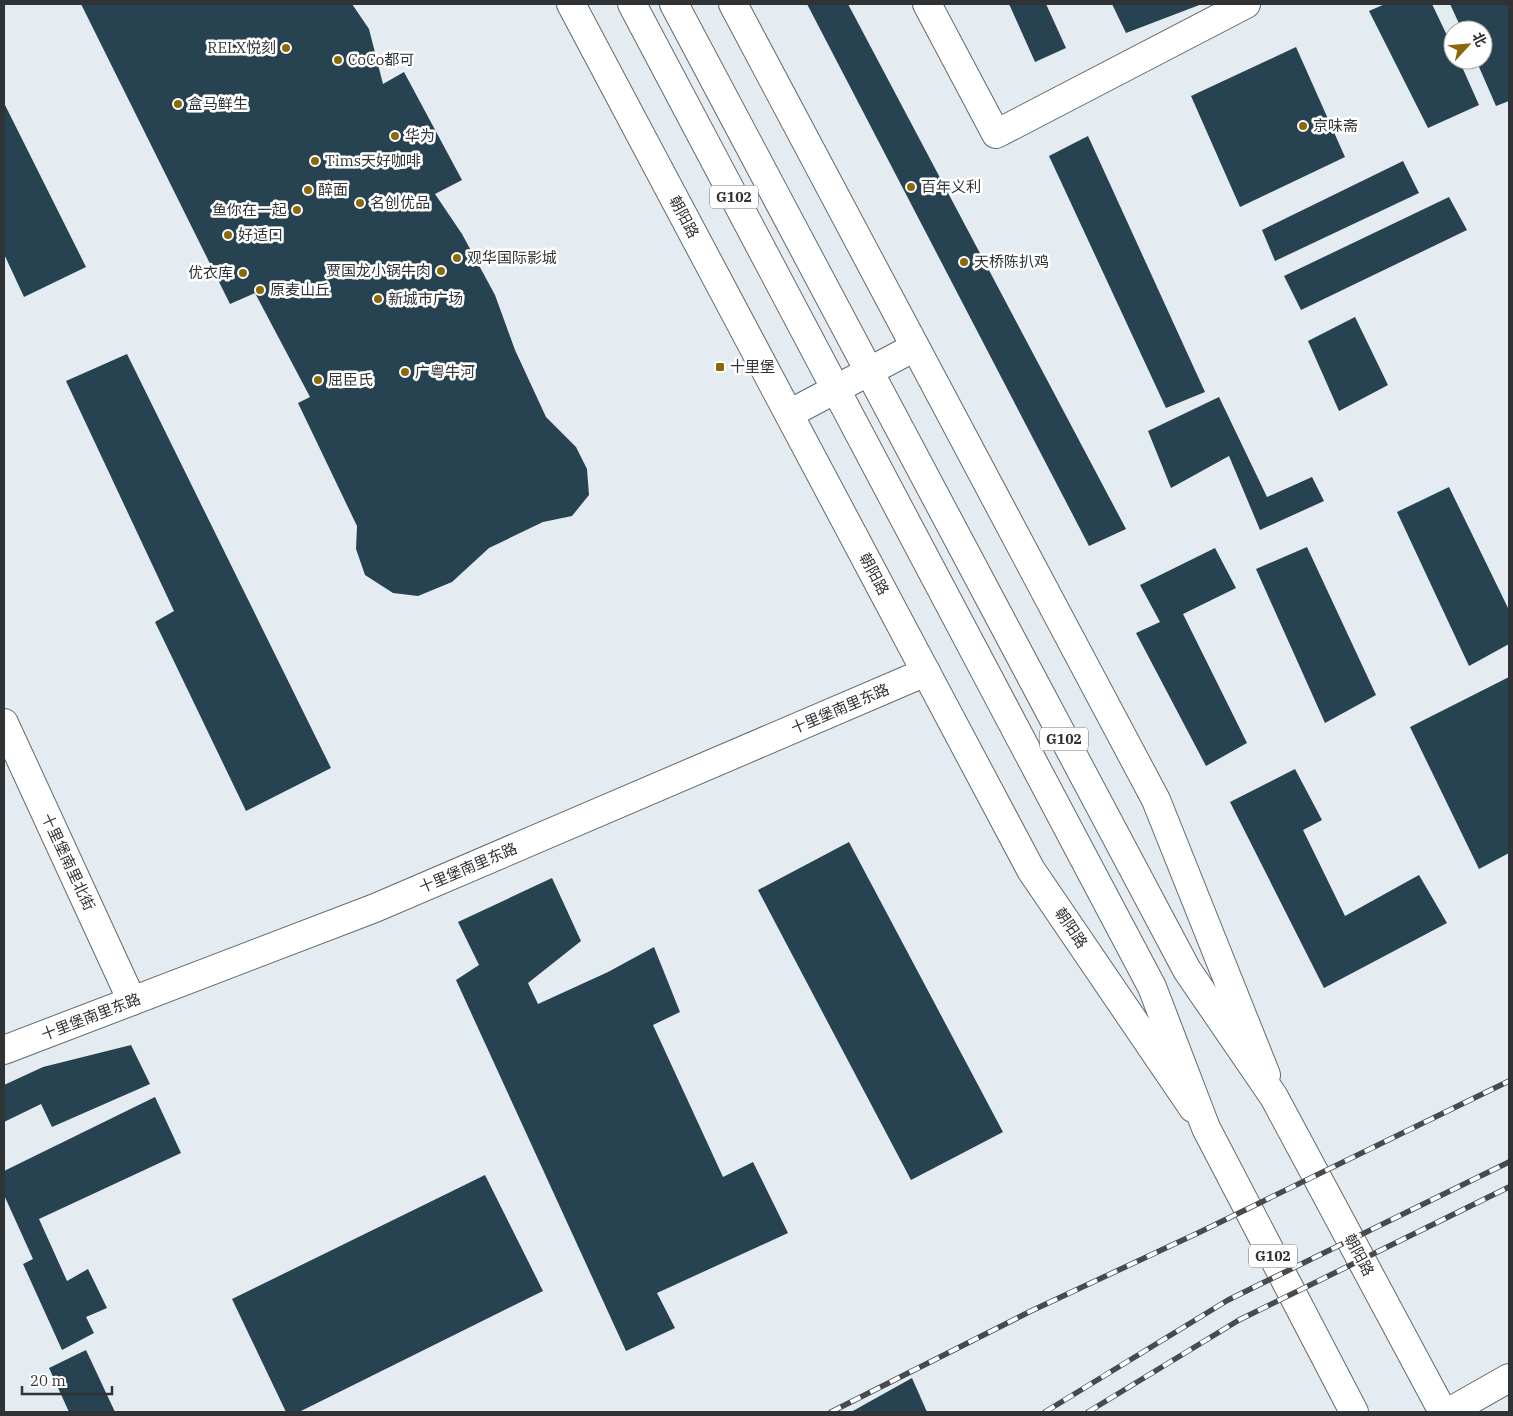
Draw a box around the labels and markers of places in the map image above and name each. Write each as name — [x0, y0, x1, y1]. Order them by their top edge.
place label: RELX悦刻 — [207, 38, 276, 57]
marker: RELX悦刻 — [280, 42, 292, 54]
place label: CoCo都可 — [348, 50, 414, 69]
marker: CoCo都可 — [332, 54, 344, 66]
place label: 盒马鲜生 — [188, 94, 248, 113]
marker: 盒马鲜生 — [172, 98, 184, 110]
place label: 京味斋 — [1313, 116, 1358, 135]
marker: 京味斋 — [1297, 120, 1309, 132]
place label: 华为 — [405, 126, 435, 145]
marker: 华为 — [389, 130, 401, 142]
place label: Tims天好咖啡 — [325, 151, 421, 170]
marker: Tims天好咖啡 — [309, 155, 321, 167]
place label: 百年义利 — [921, 177, 981, 196]
place label: 醉面 — [318, 180, 348, 199]
marker: 百年义利 — [905, 181, 917, 193]
marker: 醉面 — [302, 184, 314, 196]
place label: 名创优品 — [370, 193, 430, 212]
marker: 名创优品 — [354, 197, 366, 209]
place label: 鱼你在一起 — [212, 200, 287, 219]
marker: 鱼你在一起 — [291, 204, 303, 216]
place label: 好适口 — [238, 225, 283, 244]
marker: 好适口 — [222, 229, 234, 241]
place label: 观华国际影城 — [467, 248, 557, 267]
marker: 观华国际影城 — [451, 252, 463, 264]
place label: 天桥陈扒鸡 — [974, 252, 1049, 271]
marker: 天桥陈扒鸡 — [958, 256, 970, 268]
place label: 贾国龙小锅牛肉 — [326, 261, 431, 280]
place label: 优衣库 — [188, 263, 233, 282]
marker: 贾国龙小锅牛肉 — [435, 265, 447, 277]
marker: 优衣库 — [237, 267, 249, 279]
place label: 原麦山丘 — [270, 280, 330, 299]
marker: 原麦山丘 — [254, 284, 266, 296]
place label: 新城市广场 — [388, 289, 463, 308]
marker: 新城市广场 — [372, 293, 384, 305]
place label: 十里堡 — [730, 357, 775, 376]
marker: 十里堡 — [714, 361, 726, 373]
place label: 广粤牛河 — [415, 362, 475, 381]
marker: 广粤牛河 — [399, 366, 411, 378]
place label: 屈臣氏 — [328, 370, 373, 389]
marker: 屈臣氏 — [312, 374, 324, 386]

